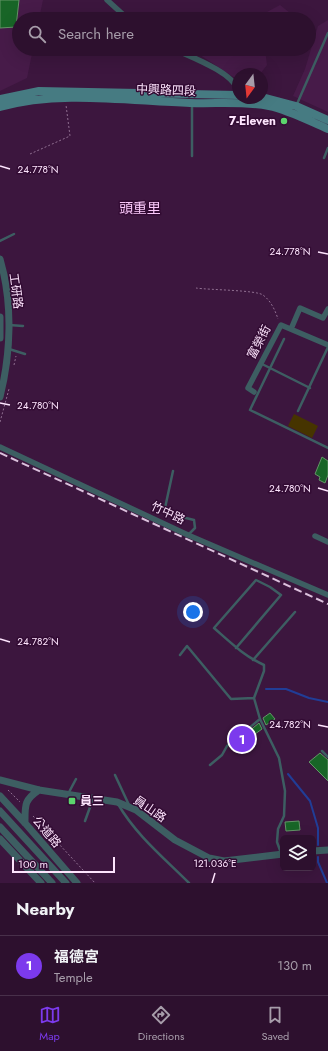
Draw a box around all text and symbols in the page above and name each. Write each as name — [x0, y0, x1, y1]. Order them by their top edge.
search box — [12, 12, 316, 56]
icon: search — [26, 23, 48, 45]
text: Search here — [58, 23, 134, 45]
north arrow — [232, 68, 268, 104]
street label: 中興路四段 — [136, 80, 196, 100]
place label: 7-Eleven — [229, 112, 276, 130]
marker: 7-Eleven — [279, 116, 289, 126]
text: 24.778°N — [17, 162, 59, 177]
district label: 頭重里 — [119, 198, 161, 218]
text: 24.778°N — [269, 244, 311, 259]
street label: 工研路 — [5, 272, 27, 310]
street label: 富榮街 — [243, 322, 275, 362]
text: 24.780°N — [17, 398, 59, 413]
text: 24.780°N — [269, 481, 311, 496]
street label: 竹中路 — [148, 497, 188, 529]
your location — [183, 602, 203, 622]
text: 24.782°N — [17, 634, 59, 649]
text: 24.782°N — [269, 717, 311, 732]
pin: 1 — [229, 724, 255, 754]
street label: 員山路 — [130, 791, 170, 827]
place label: 員三 — [80, 792, 104, 810]
marker: 員三 — [67, 796, 77, 806]
street label: 公道路 — [29, 812, 65, 852]
map controls — [280, 835, 316, 871]
button: layers — [280, 835, 316, 871]
scale bar — [12, 855, 115, 874]
text: 100 m — [18, 856, 48, 872]
text: 121.036°E — [193, 856, 237, 871]
text: Nearby — [16, 897, 74, 921]
text: 福德宮 — [54, 946, 99, 968]
text: 1 — [26, 956, 32, 975]
text: 130 m — [277, 956, 312, 975]
text: Temple — [54, 968, 93, 987]
tab: Map — [39, 1004, 61, 1044]
tab: Directions — [138, 1004, 184, 1044]
tab: Saved — [262, 1004, 289, 1044]

